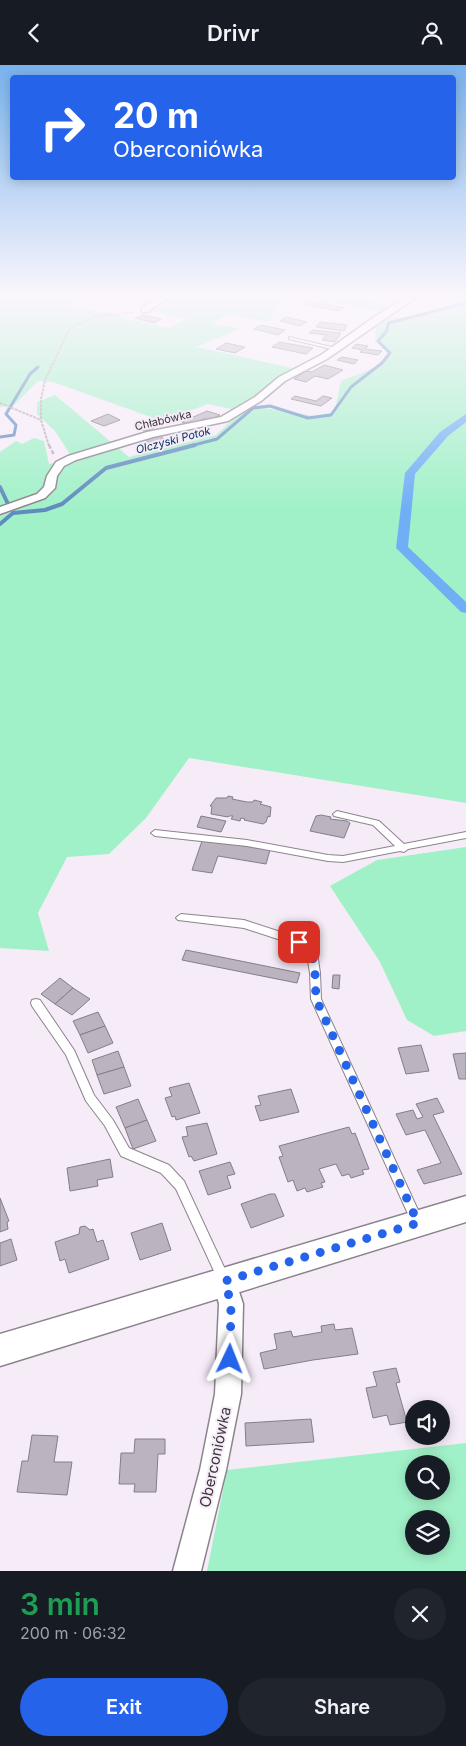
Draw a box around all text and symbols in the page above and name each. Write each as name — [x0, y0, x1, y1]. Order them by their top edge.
icon: back — [20, 19, 48, 47]
icon: person — [418, 19, 446, 47]
text: Drivr — [207, 20, 259, 46]
text: 20 m — [113, 94, 199, 136]
icon: right — [30, 95, 95, 160]
text: Oberconiówka — [113, 136, 263, 162]
street label: Chłabówka — [133, 407, 193, 433]
water label: Olczyski Potok — [134, 423, 213, 457]
pin — [278, 921, 320, 963]
icon: arrive — [285, 928, 313, 956]
position arrow — [203, 1332, 255, 1384]
map controls — [405, 1400, 450, 1555]
button: sound — [405, 1400, 450, 1445]
street label: Oberconiówka — [195, 1405, 235, 1509]
button: search — [405, 1455, 450, 1500]
button: layers — [405, 1510, 450, 1555]
text: 3 min — [20, 1586, 100, 1622]
button: close — [394, 1588, 446, 1640]
text: 200 m · 06:32 — [20, 1623, 126, 1643]
button: Exit — [20, 1678, 228, 1736]
button: Share — [238, 1678, 446, 1736]

